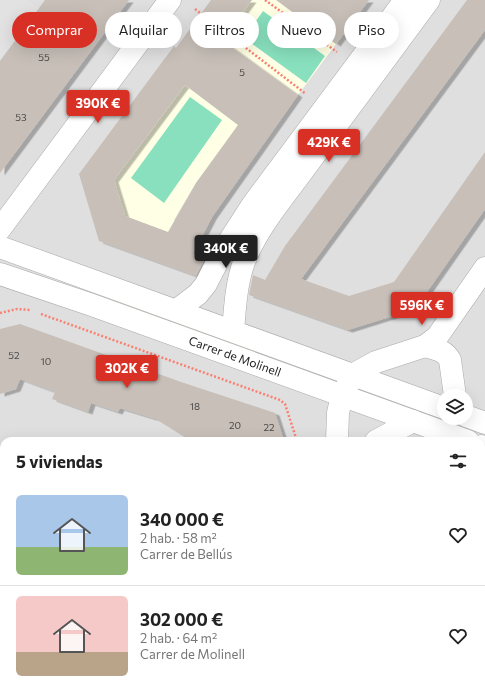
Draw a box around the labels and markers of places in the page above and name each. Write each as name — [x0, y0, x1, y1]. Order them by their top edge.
pin: 390K € — [65, 90, 131, 124]
pin: 429K € — [296, 129, 362, 163]
pin: 340K € — [193, 235, 259, 269]
pin: 596K € — [389, 292, 455, 326]
pin: 302K € — [94, 355, 160, 389]

